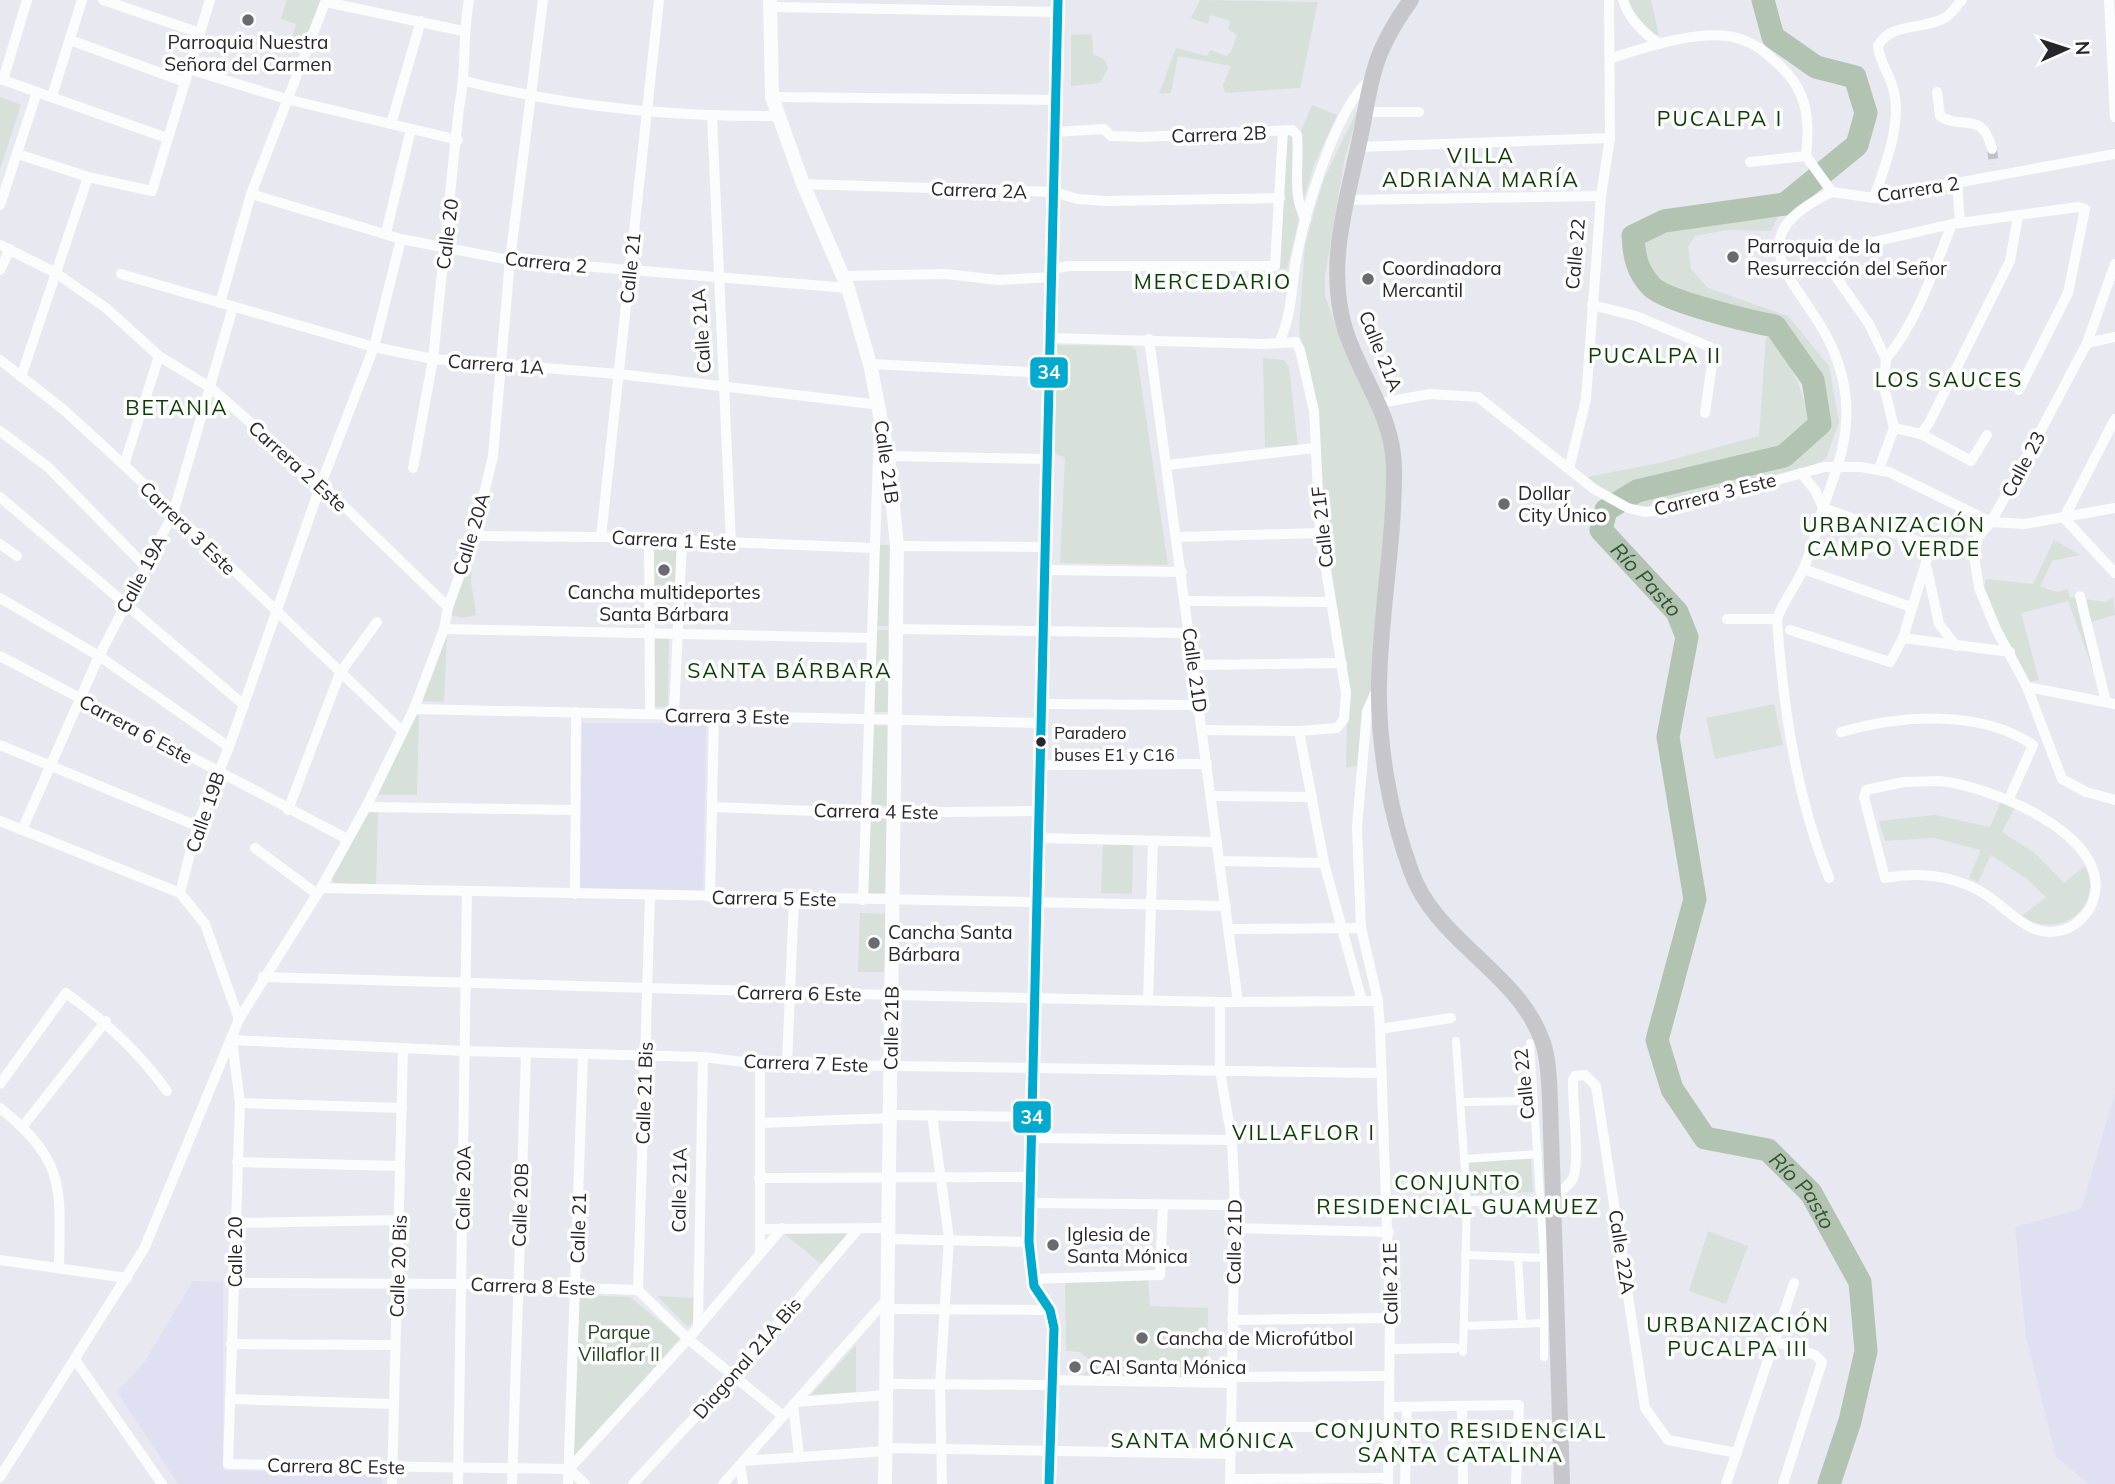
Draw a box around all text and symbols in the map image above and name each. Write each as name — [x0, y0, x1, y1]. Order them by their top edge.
marker: Parroquia Nuestra Señora del Carmen — [240, 12, 256, 28]
north arrow — [2031, 14, 2101, 84]
place label: Parroquia Nuestra Señora del Carmen — [164, 30, 332, 76]
text: N — [2071, 40, 2095, 56]
district label: PUCALPA I — [1657, 105, 1783, 131]
street label: Carrera 2B — [1171, 120, 1267, 148]
district label: VILLA ADRIANA MARÍA — [1382, 142, 1580, 192]
street label: Carrera 2 — [1875, 171, 1961, 207]
street label: Carrera 2A — [930, 176, 1028, 204]
street label: Calle 20 — [431, 197, 463, 271]
street label: Calle 22 — [1560, 217, 1590, 291]
street label: Calle 21 — [614, 231, 646, 305]
place label: Parroquia de la Resurrección del Señor — [1747, 234, 1947, 280]
street label: Carrera 2 — [504, 246, 588, 278]
marker: Parroquia de la Resurrección del Señor — [1725, 249, 1741, 265]
place label: Coordinadora Mercantil — [1382, 256, 1502, 302]
district label: MERCEDARIO — [1134, 268, 1292, 294]
marker: Coordinadora Mercantil — [1360, 271, 1376, 287]
street label: Calle 21A — [686, 288, 716, 374]
street label: Calle 21A — [1354, 307, 1408, 395]
district label: PUCALPA II — [1588, 342, 1722, 368]
street label: Carrera 1A — [447, 349, 545, 379]
line badge: 34 — [1029, 356, 1069, 389]
text: 34 — [1038, 360, 1061, 384]
district label: LOS SAUCES — [1875, 366, 2023, 392]
district label: BETANIA — [125, 394, 229, 420]
street label: Carrera 2 Este — [244, 415, 352, 517]
street label: Calle 21B — [869, 419, 905, 505]
street label: Calle 23 — [1996, 427, 2050, 501]
street label: Carrera 3 Este — [1652, 467, 1778, 521]
street label: Carrera 3 Este — [135, 476, 241, 580]
place label: Dollar City Único — [1518, 481, 1607, 527]
street label: Calle 21F — [1306, 485, 1338, 569]
street label: Calle 20A — [447, 490, 495, 578]
marker: Dollar City Único — [1496, 496, 1512, 512]
district label: URBANIZACIÓN CAMPO VERDE — [1802, 511, 1986, 561]
street label: Carrera 1 Este — [611, 525, 737, 555]
street label: Calle 19A — [110, 531, 172, 617]
water label: Río Pasto — [1606, 536, 1687, 622]
marker: Cancha multideportes Santa Bárbara — [656, 562, 672, 578]
place label: Cancha multideportes Santa Bárbara — [567, 580, 761, 626]
street label: Calle 21D — [1177, 626, 1213, 714]
district label: SANTA BÁRBARA — [687, 657, 893, 683]
street label: Carrera 6 Este — [75, 689, 197, 769]
street label: Carrera 3 Este — [664, 703, 790, 729]
place label: Paradero buses E1 y C16 — [1054, 722, 1175, 766]
marker: Paradero buses E1 y C16 — [1034, 735, 1048, 749]
street label: Calle 19B — [180, 768, 230, 856]
street label: Carrera 4 Este — [813, 798, 939, 824]
street label: Carrera 5 Este — [711, 885, 837, 911]
place label: Cancha Santa Bárbara — [888, 920, 1013, 966]
marker: Cancha Santa Bárbara — [866, 935, 882, 951]
street label: Carrera 6 Este — [736, 980, 862, 1006]
street label: Calle 21B — [878, 986, 904, 1070]
street label: Calle 21 Bis — [630, 1041, 658, 1145]
street label: Calle 22 — [1508, 1047, 1540, 1121]
street label: Carrera 7 Este — [743, 1049, 869, 1077]
line badge: 34 — [1012, 1100, 1052, 1134]
text: 34 — [1021, 1105, 1044, 1129]
district label: VILLAFLOR I — [1232, 1119, 1376, 1145]
street label: Calle 20A — [450, 1145, 476, 1231]
water label: Río Pasto — [1764, 1146, 1841, 1234]
street label: Calle 21A — [666, 1147, 692, 1233]
street label: Calle 20B — [507, 1163, 533, 1247]
district label: CONJUNTO RESIDENCIAL GUAMUEZ — [1316, 1169, 1600, 1219]
street label: Calle 21 — [565, 1192, 591, 1264]
street label: Calle 21D — [1221, 1199, 1247, 1285]
street label: Calle 22A — [1603, 1208, 1641, 1296]
street label: Calle 20 Bis — [384, 1214, 412, 1318]
street label: Calle 20 — [223, 1216, 247, 1288]
place label: Iglesia de Santa Mónica — [1067, 1222, 1188, 1268]
marker: Iglesia de Santa Mónica — [1045, 1237, 1061, 1253]
street label: Calle 21E — [1377, 1243, 1403, 1325]
street label: Carrera 8 Este — [470, 1272, 596, 1300]
street label: Diagonal 21A Bis — [688, 1292, 806, 1424]
district label: URBANIZACIÓN PUCALPA III — [1646, 1311, 1830, 1361]
park label: Parque Villaflor II — [578, 1320, 660, 1366]
place label: Cancha de Microfútbol — [1156, 1326, 1353, 1350]
marker: Cancha de Microfútbol — [1134, 1330, 1150, 1346]
place label: CAI Santa Mónica — [1089, 1355, 1246, 1379]
marker: CAI Santa Mónica — [1067, 1359, 1083, 1375]
district label: CONJUNTO RESIDENCIAL SANTA CATALINA — [1315, 1417, 1607, 1467]
district label: SANTA MÓNICA — [1111, 1427, 1295, 1453]
street label: Carrera 8C Este — [267, 1453, 405, 1479]

